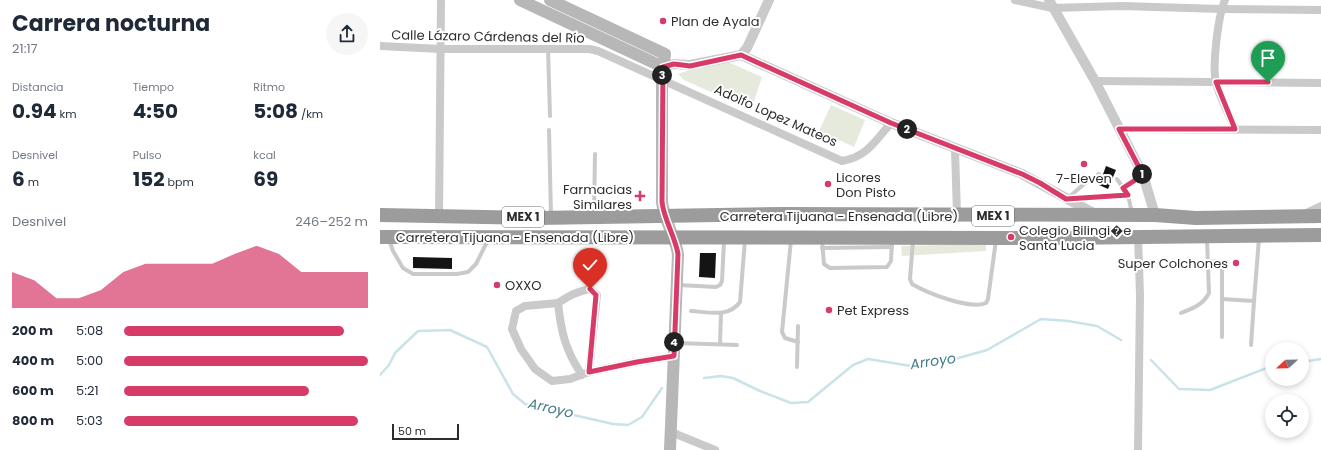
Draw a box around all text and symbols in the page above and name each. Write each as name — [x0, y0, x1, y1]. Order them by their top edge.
text: Carrera nocturna — [12, 8, 210, 39]
place label: Plan de Ayala — [671, 12, 759, 31]
button: share — [326, 13, 368, 55]
marker: Plan de Ayala — [658, 16, 668, 26]
street label: Calle Lázaro Cárdenas del Río — [391, 25, 585, 48]
text: 21:17 — [12, 39, 38, 58]
pin — [1251, 41, 1285, 82]
icon: arrive — [1257, 47, 1279, 69]
pin: 3 — [652, 65, 672, 85]
text: 3 — [659, 67, 665, 83]
text: Distancia — [12, 79, 64, 95]
text: Tiempo — [133, 79, 174, 95]
text: Ritmo — [253, 79, 285, 95]
street label: Adolfo Lopez Mateos — [711, 80, 841, 151]
text: 0.94 — [12, 97, 57, 125]
text: 4:50 — [133, 97, 178, 125]
text: 5:08 — [253, 97, 298, 125]
text: km — [57, 106, 76, 122]
text: /km — [298, 106, 323, 122]
pin: 2 — [897, 119, 917, 139]
text: 2 — [904, 121, 910, 137]
text: Desnivel — [12, 147, 58, 163]
text: Pulso — [133, 147, 162, 163]
text: kcal — [253, 147, 276, 163]
marker: 7-Eleven — [1079, 159, 1089, 169]
pin: 1 — [1132, 164, 1152, 184]
text: 6 — [12, 165, 25, 193]
text: 152 — [133, 165, 165, 193]
text: 69 — [253, 165, 278, 193]
text: 1 — [1140, 166, 1144, 182]
place label: Licores Don Pisto — [836, 168, 896, 202]
place label: 7-Eleven — [1056, 169, 1112, 188]
text: m — [25, 174, 39, 190]
text: bpm — [165, 174, 194, 190]
marker: Licores Don Pisto — [823, 179, 833, 189]
place label: Farmacias Similares — [563, 180, 632, 214]
marker: Farmacias Similares — [635, 191, 645, 201]
road number: MEX 1 — [972, 206, 1014, 226]
road number: MEX 1 — [502, 207, 544, 227]
street label: Carretera Tijuana - Ensenada (Libre) — [720, 207, 958, 226]
text: Desnivel — [12, 212, 66, 231]
text: 246–252 m — [295, 212, 368, 231]
place label: Colegio Bilingi�e Santa Lucia — [1019, 221, 1131, 255]
street label: Carretera Tijuana - Ensenada (Libre) — [396, 228, 634, 247]
marker: Colegio Bilingi�e Santa Lucia — [1006, 232, 1016, 242]
pin — [573, 248, 607, 289]
icon: check — [579, 254, 601, 276]
place label: Super Colchones — [1118, 254, 1228, 273]
marker: Super Colchones — [1231, 258, 1241, 268]
place label: OXXO — [505, 276, 542, 295]
marker: OXXO — [492, 280, 502, 290]
place label: Pet Express — [837, 301, 909, 320]
marker: Pet Express — [824, 305, 834, 315]
text: 200 m — [12, 321, 53, 340]
text: 5:08 — [76, 321, 103, 340]
pin: 4 — [664, 332, 684, 352]
text: 4 — [670, 334, 678, 350]
north arrow — [1265, 342, 1309, 386]
map controls — [1265, 342, 1309, 438]
water label: Arroyo — [908, 348, 957, 374]
text: 400 m — [12, 351, 54, 370]
text: 5:00 — [76, 351, 103, 370]
text: 600 m — [12, 381, 54, 400]
text: 5:21 — [76, 381, 99, 400]
water label: Arroyo — [526, 393, 576, 423]
button: locate — [1265, 394, 1309, 438]
text: 800 m — [12, 411, 54, 430]
text: 5:03 — [76, 411, 103, 430]
scale bar — [392, 422, 459, 441]
text: 50 m — [398, 423, 426, 439]

